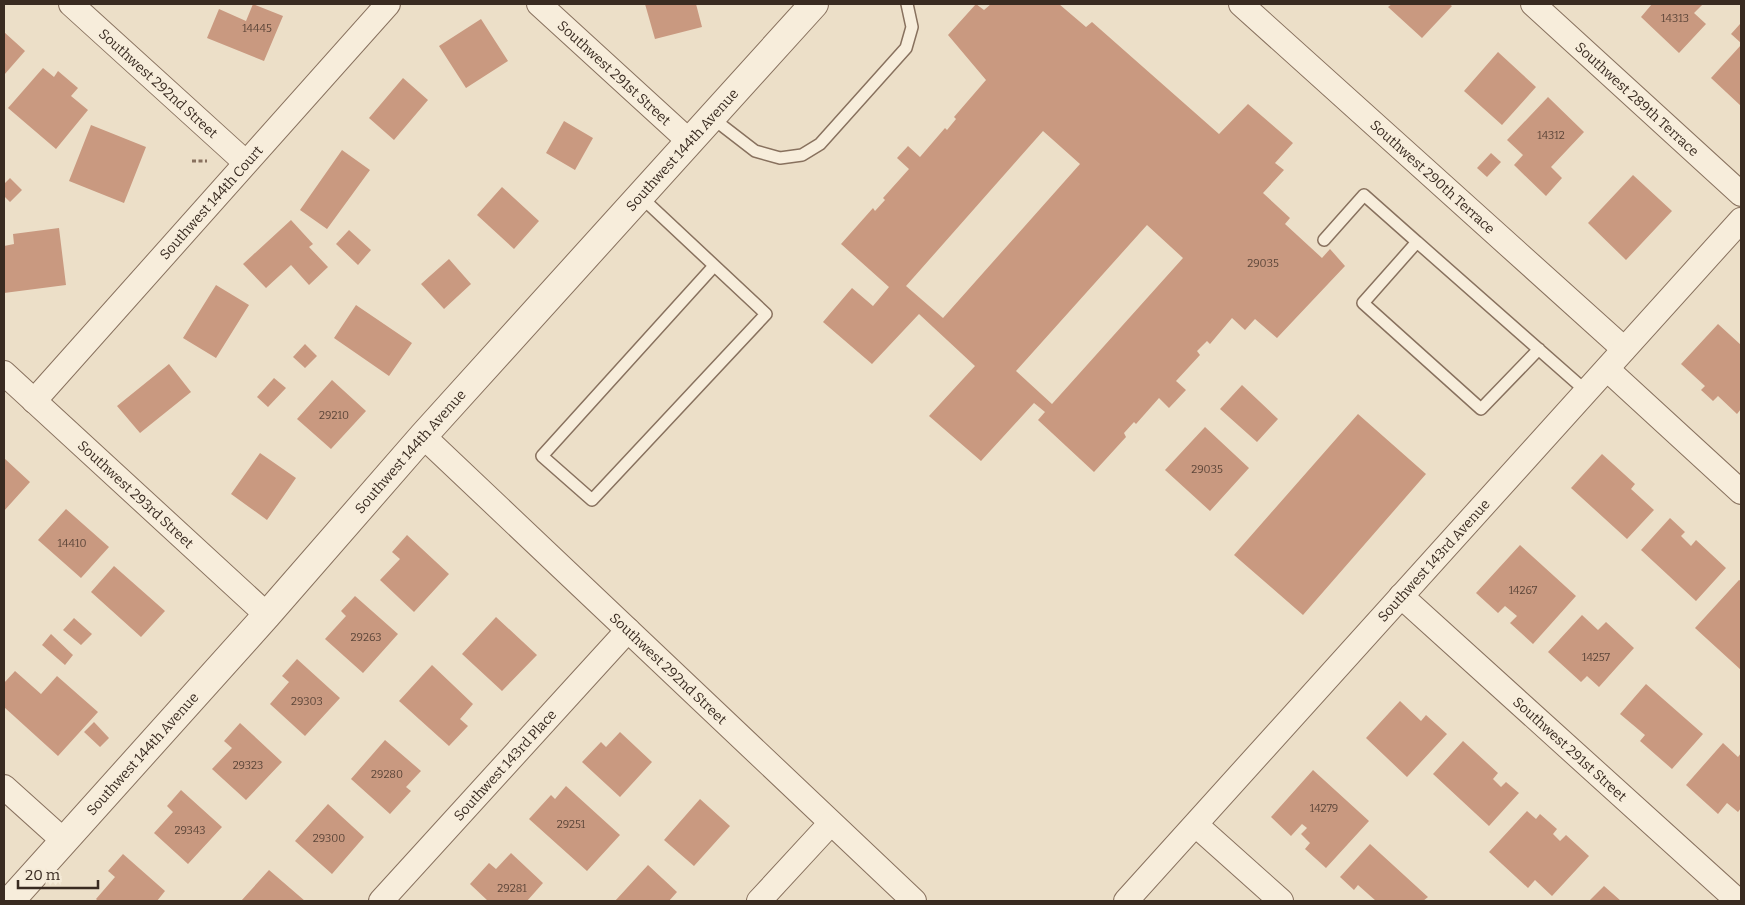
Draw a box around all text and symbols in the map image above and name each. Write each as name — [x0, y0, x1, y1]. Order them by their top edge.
house number: 14313 — [1661, 12, 1689, 25]
street label: Southwest 291st Street — [554, 17, 674, 129]
house number: 14445 — [242, 22, 272, 35]
street label: Southwest 292nd Street — [95, 25, 221, 142]
street label: Southwest 289th Terrace — [1571, 39, 1702, 160]
street label: Southwest 144th Avenue — [623, 85, 742, 215]
street label: Southwest 290th Terrace — [1366, 117, 1498, 238]
house number: 14312 — [1537, 129, 1565, 142]
street label: Southwest 144th Court — [156, 142, 267, 263]
house number: 29035 — [1247, 257, 1279, 270]
street label: Southwest 144th Avenue — [352, 386, 470, 517]
house number: 29210 — [319, 409, 349, 422]
street label: Southwest 293rd Street — [74, 437, 197, 552]
house number: 29035 — [1191, 463, 1223, 476]
street label: Southwest 143rd Avenue — [1374, 496, 1494, 626]
house number: 14410 — [58, 537, 86, 550]
house number: 14267 — [1509, 584, 1538, 597]
street label: Southwest 292nd Street — [606, 609, 730, 728]
house number: 29263 — [351, 631, 382, 644]
house number: 14257 — [1582, 651, 1610, 664]
street label: Southwest 144th Avenue — [83, 689, 202, 819]
street label: Southwest 291st Street — [1509, 694, 1630, 805]
house number: 29303 — [291, 695, 323, 708]
street label: Southwest 143rd Place — [450, 706, 560, 824]
house number: 29323 — [233, 759, 263, 772]
house number: 29280 — [371, 768, 403, 781]
house number: 14279 — [1310, 802, 1338, 815]
house number: 29251 — [557, 818, 586, 831]
house number: 29343 — [174, 824, 206, 837]
house number: 29300 — [313, 832, 345, 845]
scale bar — [18, 858, 98, 890]
text: 20 m — [25, 866, 61, 884]
house number: 29281 — [497, 882, 527, 895]

